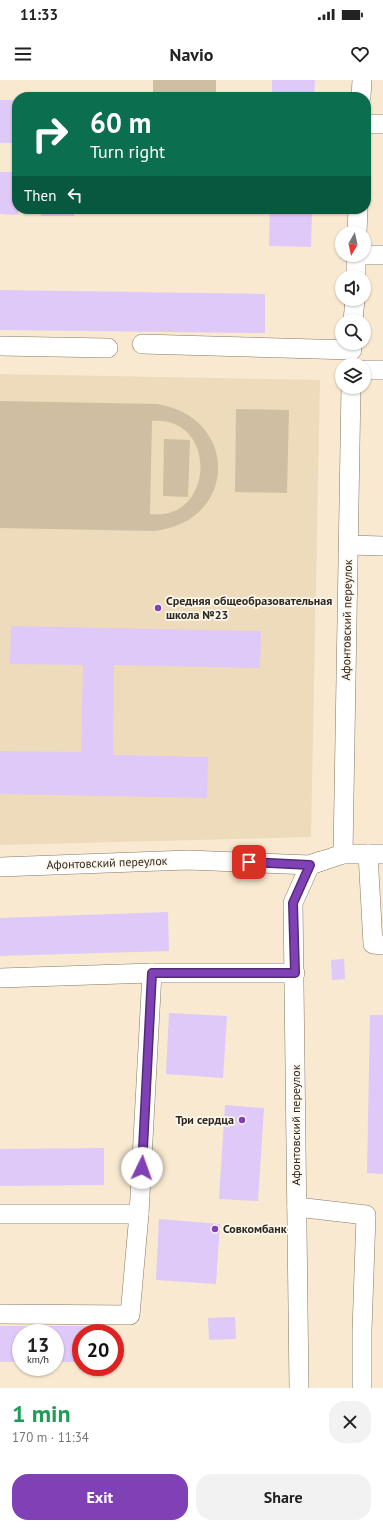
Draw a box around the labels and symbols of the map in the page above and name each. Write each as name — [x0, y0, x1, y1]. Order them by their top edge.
north arrow — [335, 226, 371, 262]
street label: Афонтовский переулок — [338, 559, 355, 681]
place label: Средняя общеобразовательная школа №23 — [166, 593, 332, 622]
marker: Средняя общеобразовательная школа №23 — [153, 603, 163, 613]
pin — [232, 845, 266, 879]
street label: Афонтовский переулок — [46, 853, 168, 872]
street label: Афонтовский переулок — [288, 1064, 303, 1185]
place label: Три сердца — [176, 1112, 234, 1127]
marker: Три сердца — [237, 1115, 247, 1125]
position arrow — [121, 1147, 163, 1189]
place label: Совкомбанк — [223, 1221, 287, 1236]
marker: Совкомбанк — [210, 1224, 220, 1234]
speed limit sign: 20 — [72, 1324, 124, 1376]

